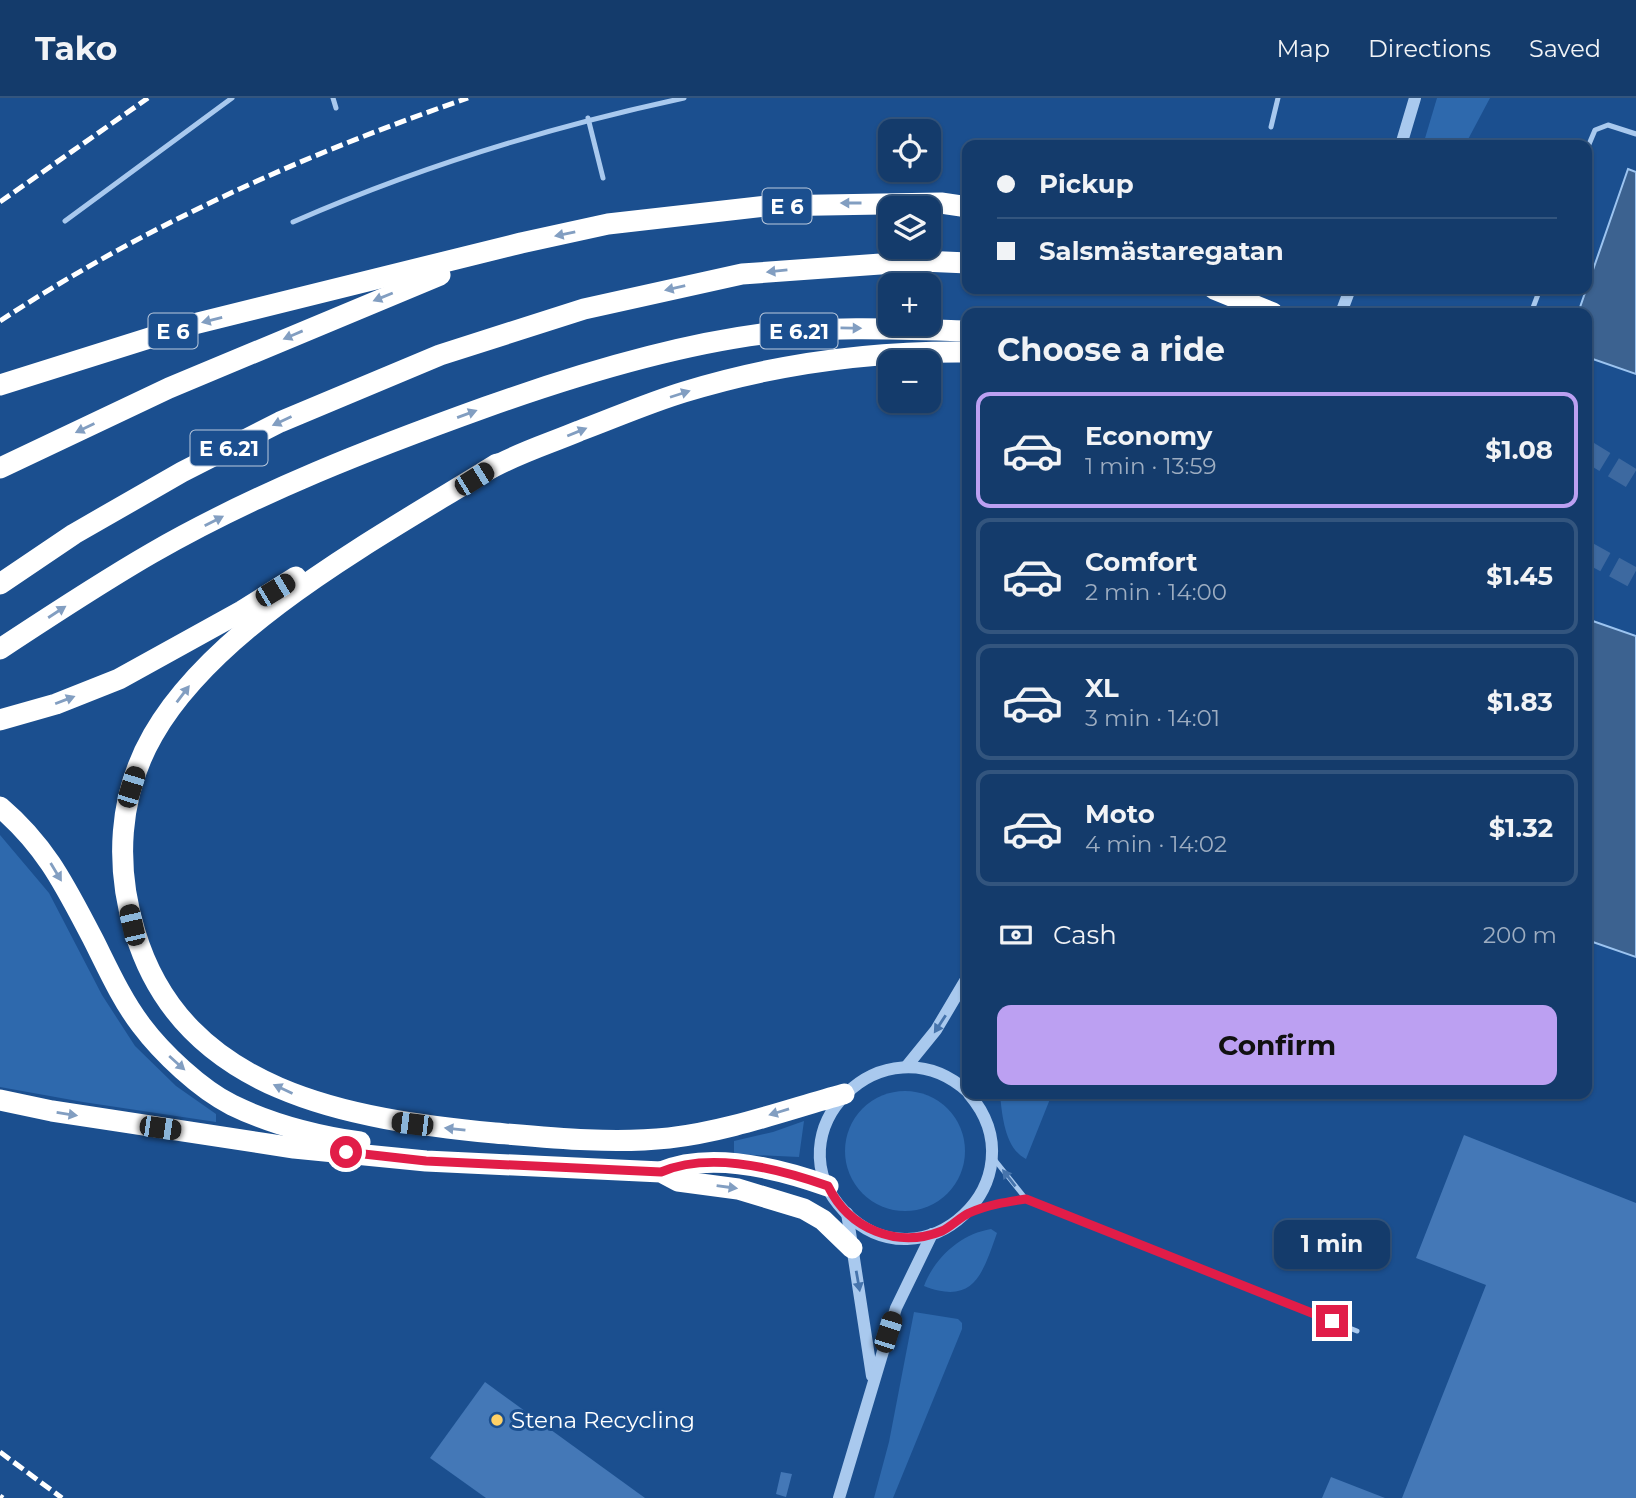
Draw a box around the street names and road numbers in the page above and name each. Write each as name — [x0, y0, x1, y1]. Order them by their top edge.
road number: E 6 — [762, 188, 812, 224]
road number: E 6 — [148, 314, 198, 348]
road number: E 6.21 — [760, 314, 838, 348]
road number: E 6.21 — [190, 430, 268, 466]

